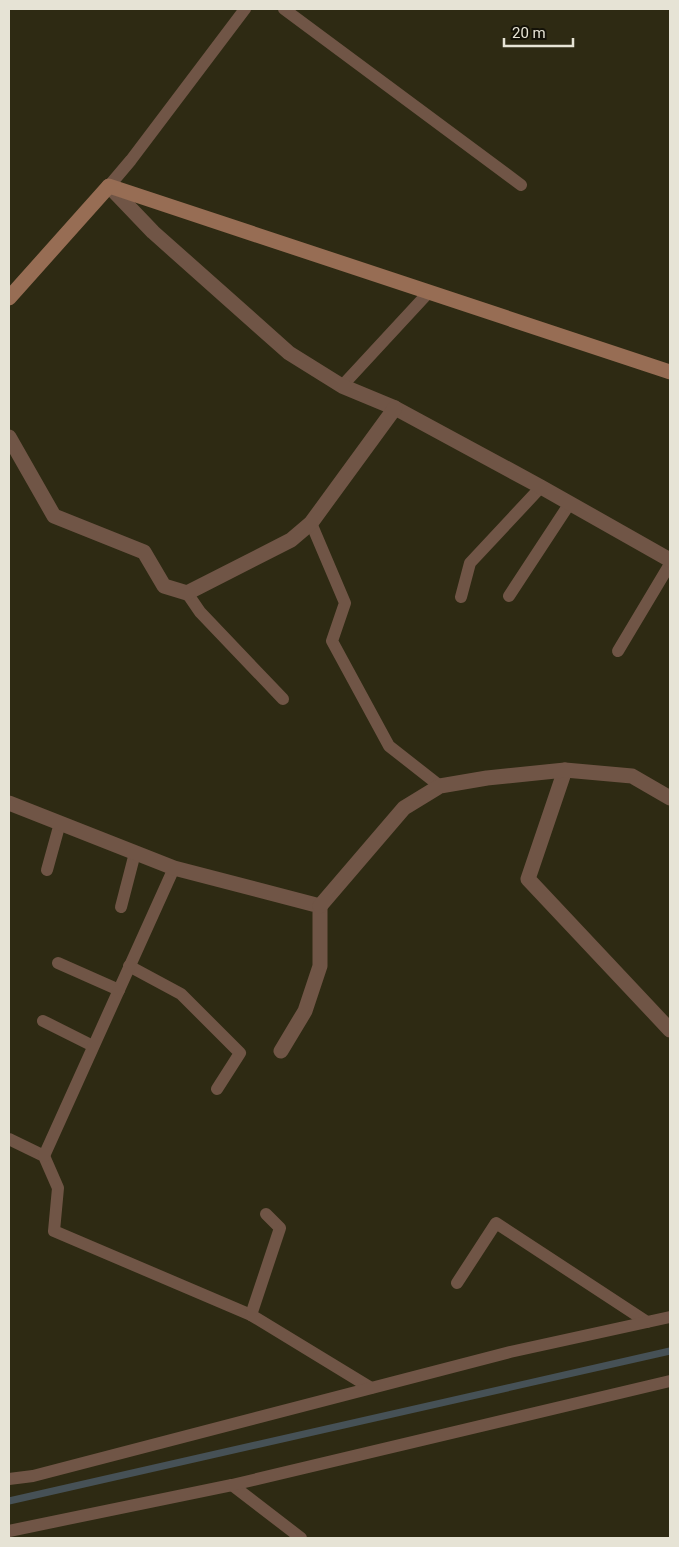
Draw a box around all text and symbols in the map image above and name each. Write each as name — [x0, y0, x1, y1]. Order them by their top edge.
scale bar — [504, 15, 573, 47]
text: 20 m — [512, 24, 546, 42]

